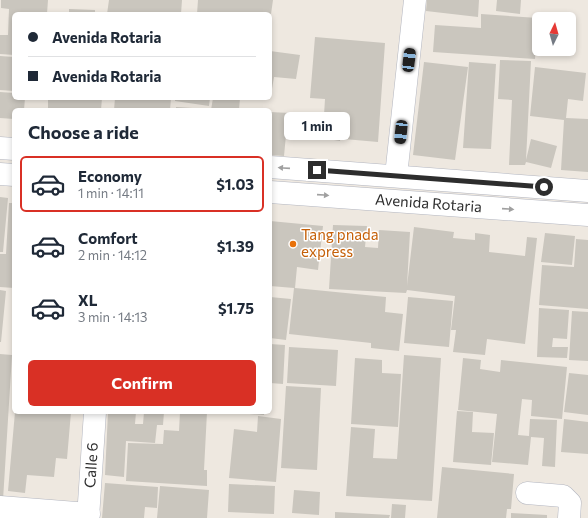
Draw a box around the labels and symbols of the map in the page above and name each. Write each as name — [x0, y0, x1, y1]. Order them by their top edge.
north arrow — [532, 12, 576, 56]
car — [402, 47, 416, 73]
callout: 1 min — [284, 112, 350, 140]
car — [394, 119, 408, 145]
route end — [308, 161, 326, 179]
one-way arrow — [278, 164, 290, 171]
route start — [535, 178, 553, 196]
street label: Avenida Rotaria — [375, 190, 483, 215]
one-way arrow — [317, 192, 330, 198]
one-way arrow — [502, 205, 514, 212]
place label: Tang pnada express — [301, 225, 379, 260]
marker: Tang pnada express — [288, 239, 298, 249]
street label: Calle 6 — [80, 442, 101, 488]

